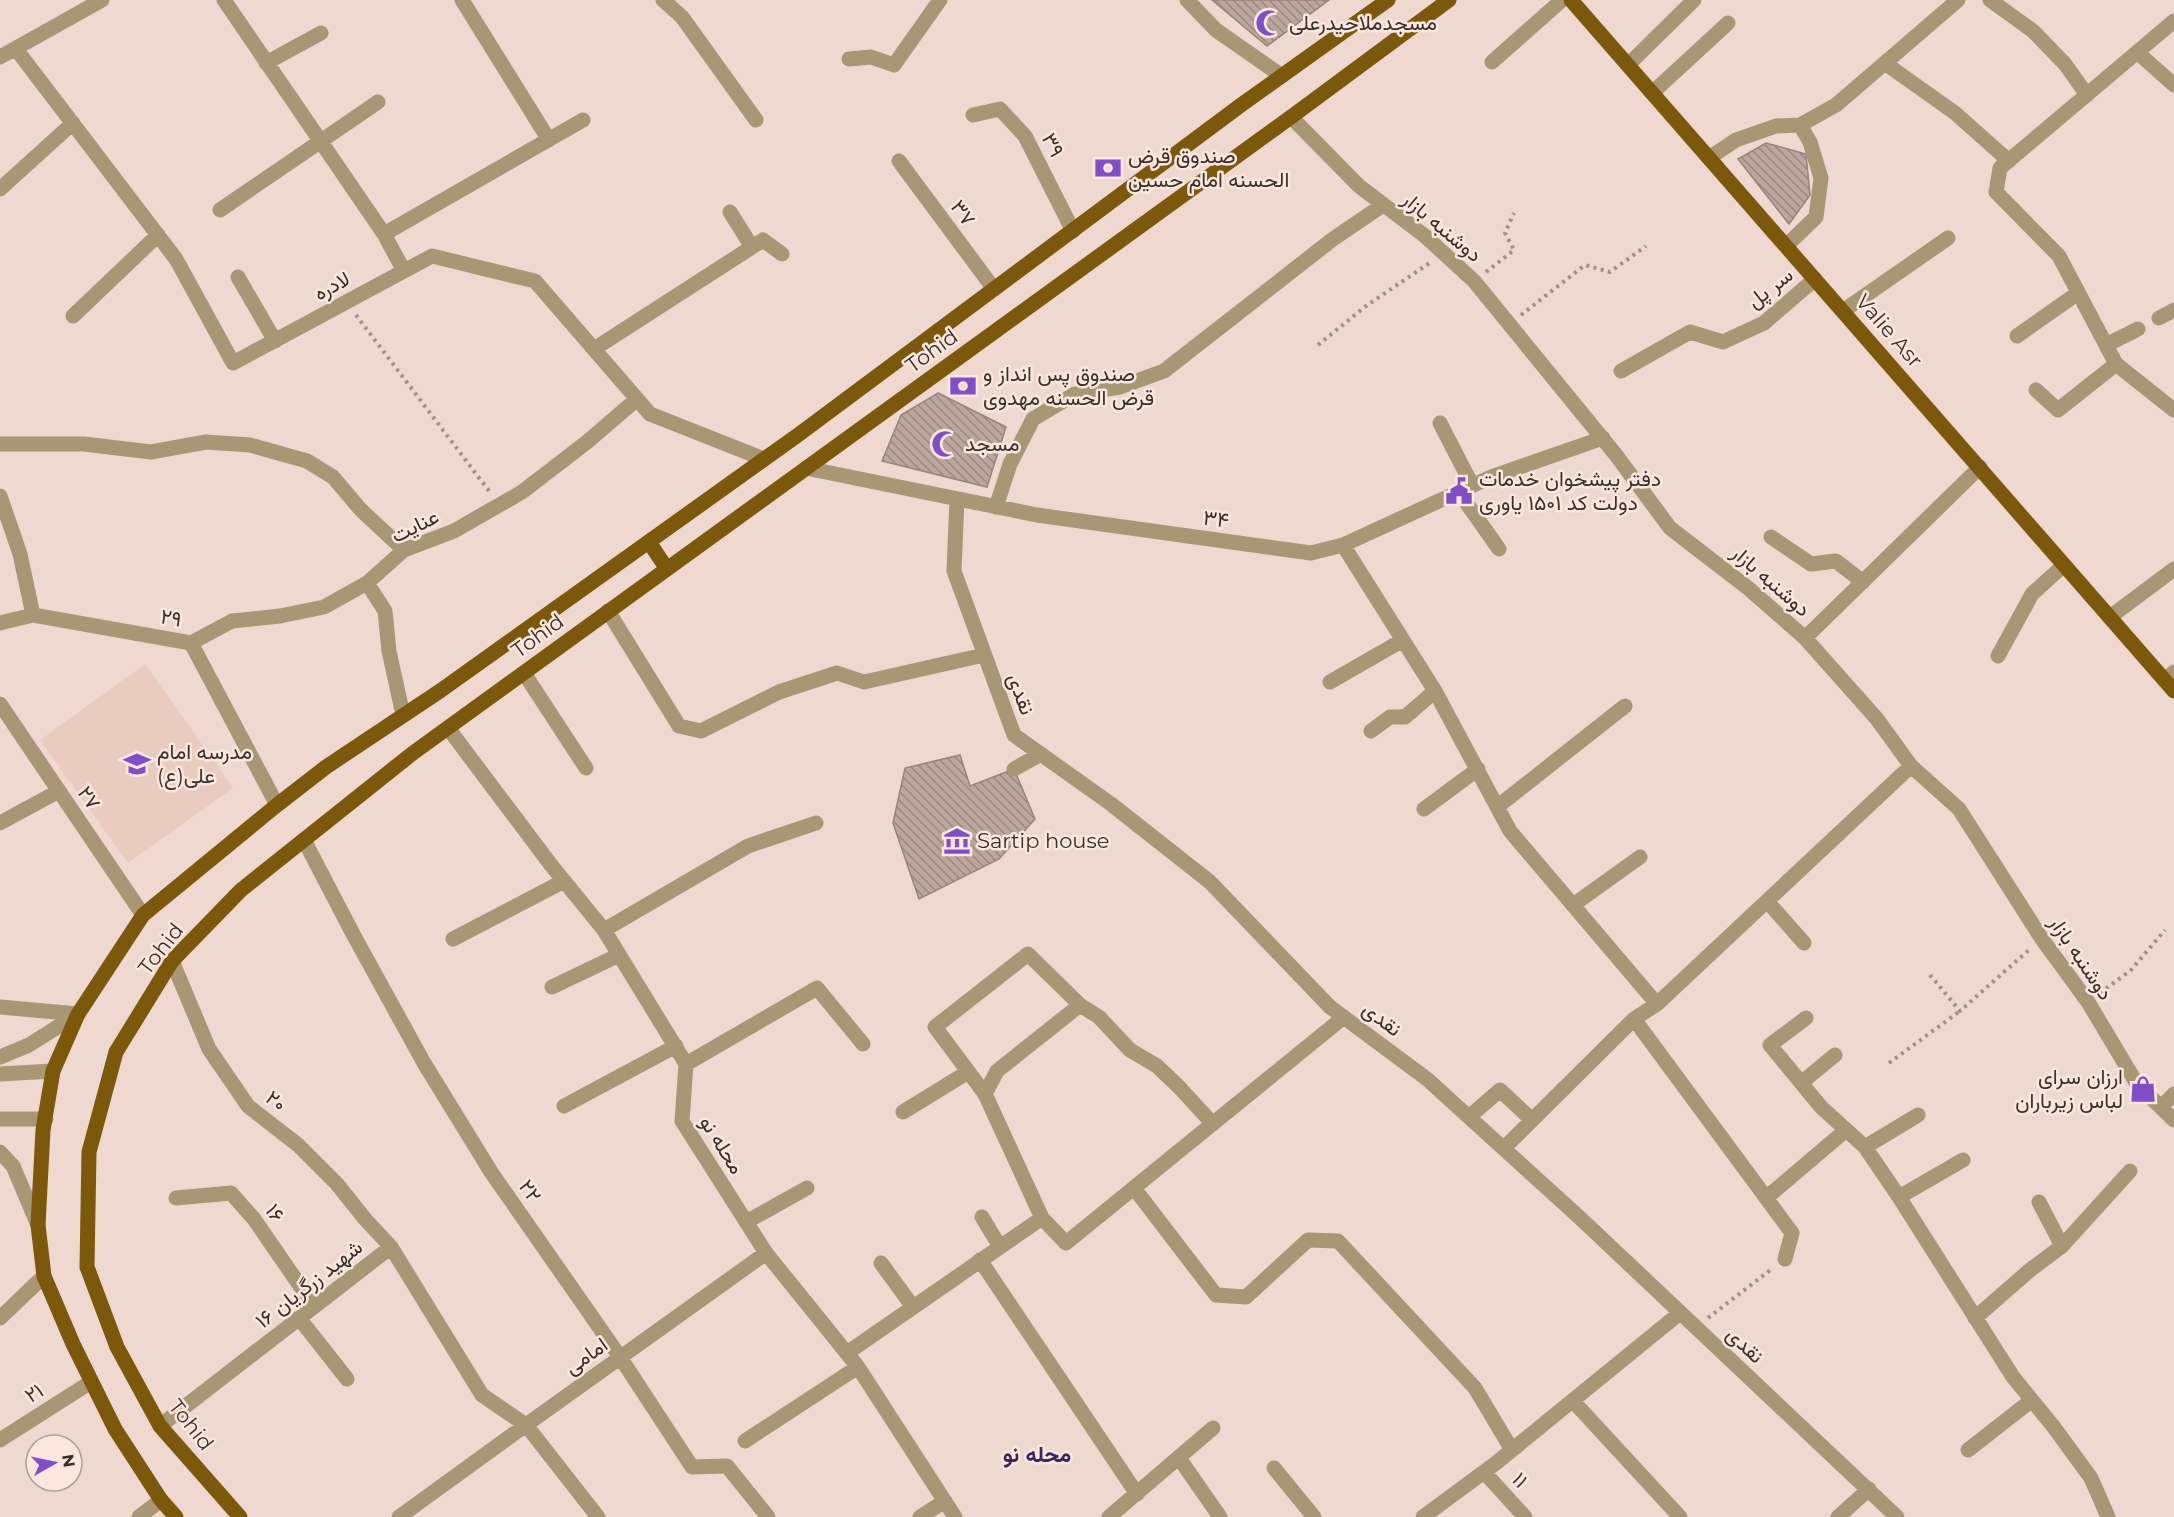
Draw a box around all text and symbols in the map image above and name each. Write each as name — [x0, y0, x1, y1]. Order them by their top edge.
mosque icon: مسجدملاحیدرعلی — [1254, 8, 1284, 38]
place label: مسجدملاحیدرعلی — [1289, 10, 1437, 36]
street label: ۳۹ — [1037, 128, 1070, 161]
place label: صندوق قرض الحسنه امام حسین — [1128, 143, 1289, 194]
bank icon: صندوق قرض الحسنه امام حسین — [1093, 153, 1123, 183]
street label: دوشنبه بازار — [1396, 185, 1487, 268]
street label: ۳۷ — [946, 195, 981, 231]
street label: سر پل — [1742, 262, 1799, 315]
street label: لادره — [309, 266, 355, 306]
street label: Valie Asr — [1851, 289, 1928, 372]
street label: Tohid — [901, 323, 963, 378]
place label: صندوق پس انداز و قرض الحسنه مهدوی — [983, 361, 1154, 411]
bank icon: صندوق پس انداز و قرض الحسنه مهدوی — [948, 371, 978, 401]
mosque icon: مسجد — [930, 429, 960, 459]
place label: مسجد — [965, 431, 1019, 456]
place label: دفتر پیشخوان خدمات دولت کد ۱۵۰۱ یاوری — [1479, 466, 1661, 516]
public building icon: دفتر پیشخوان خدمات دولت کد ۱۵۰۱ یاوری — [1444, 476, 1474, 506]
street label: عنایت — [387, 503, 443, 548]
street label: ۳۴ — [1202, 504, 1231, 533]
street label: دوشنبه بازار — [1725, 539, 1816, 622]
street label: ۲۹ — [159, 603, 184, 632]
street label: Tohid — [507, 608, 569, 663]
street label: نقدی — [1002, 670, 1040, 718]
place label: مدرسه امام علی(ع) — [157, 739, 252, 790]
school or university icon: مدرسه امام علی(ع) — [122, 749, 152, 779]
street label: ۲۷ — [73, 781, 106, 814]
museum icon: Sartip house — [942, 826, 972, 856]
place label: Sartip house — [977, 828, 1109, 853]
street label: دوشنبه بازار — [2043, 910, 2119, 1005]
street label: Tohid — [133, 918, 188, 979]
street label: نقدی — [1358, 996, 1407, 1041]
place label: ارزان سرای لباس زیرباران — [2015, 1064, 2123, 1114]
shop icon: ارزان سرای لباس زیرباران — [2128, 1074, 2158, 1104]
street label: ۲۰ — [261, 1085, 292, 1117]
street label: محله نو — [694, 1111, 750, 1179]
street label: ۲۲ — [514, 1175, 547, 1207]
street label: ۱۶ — [261, 1199, 290, 1227]
street label: ۱۶ شهید زرگریان — [250, 1234, 368, 1334]
street label: نقدی — [1721, 1321, 1769, 1368]
street label: امامی — [559, 1332, 612, 1379]
street label: ۲۱ — [20, 1377, 48, 1408]
street label: Tohid — [164, 1394, 219, 1455]
north arrow — [24, 1433, 84, 1493]
district label: محله نو — [1003, 1441, 1071, 1468]
text: N — [58, 1453, 79, 1469]
street label: ۱۱ — [1507, 1467, 1534, 1493]

